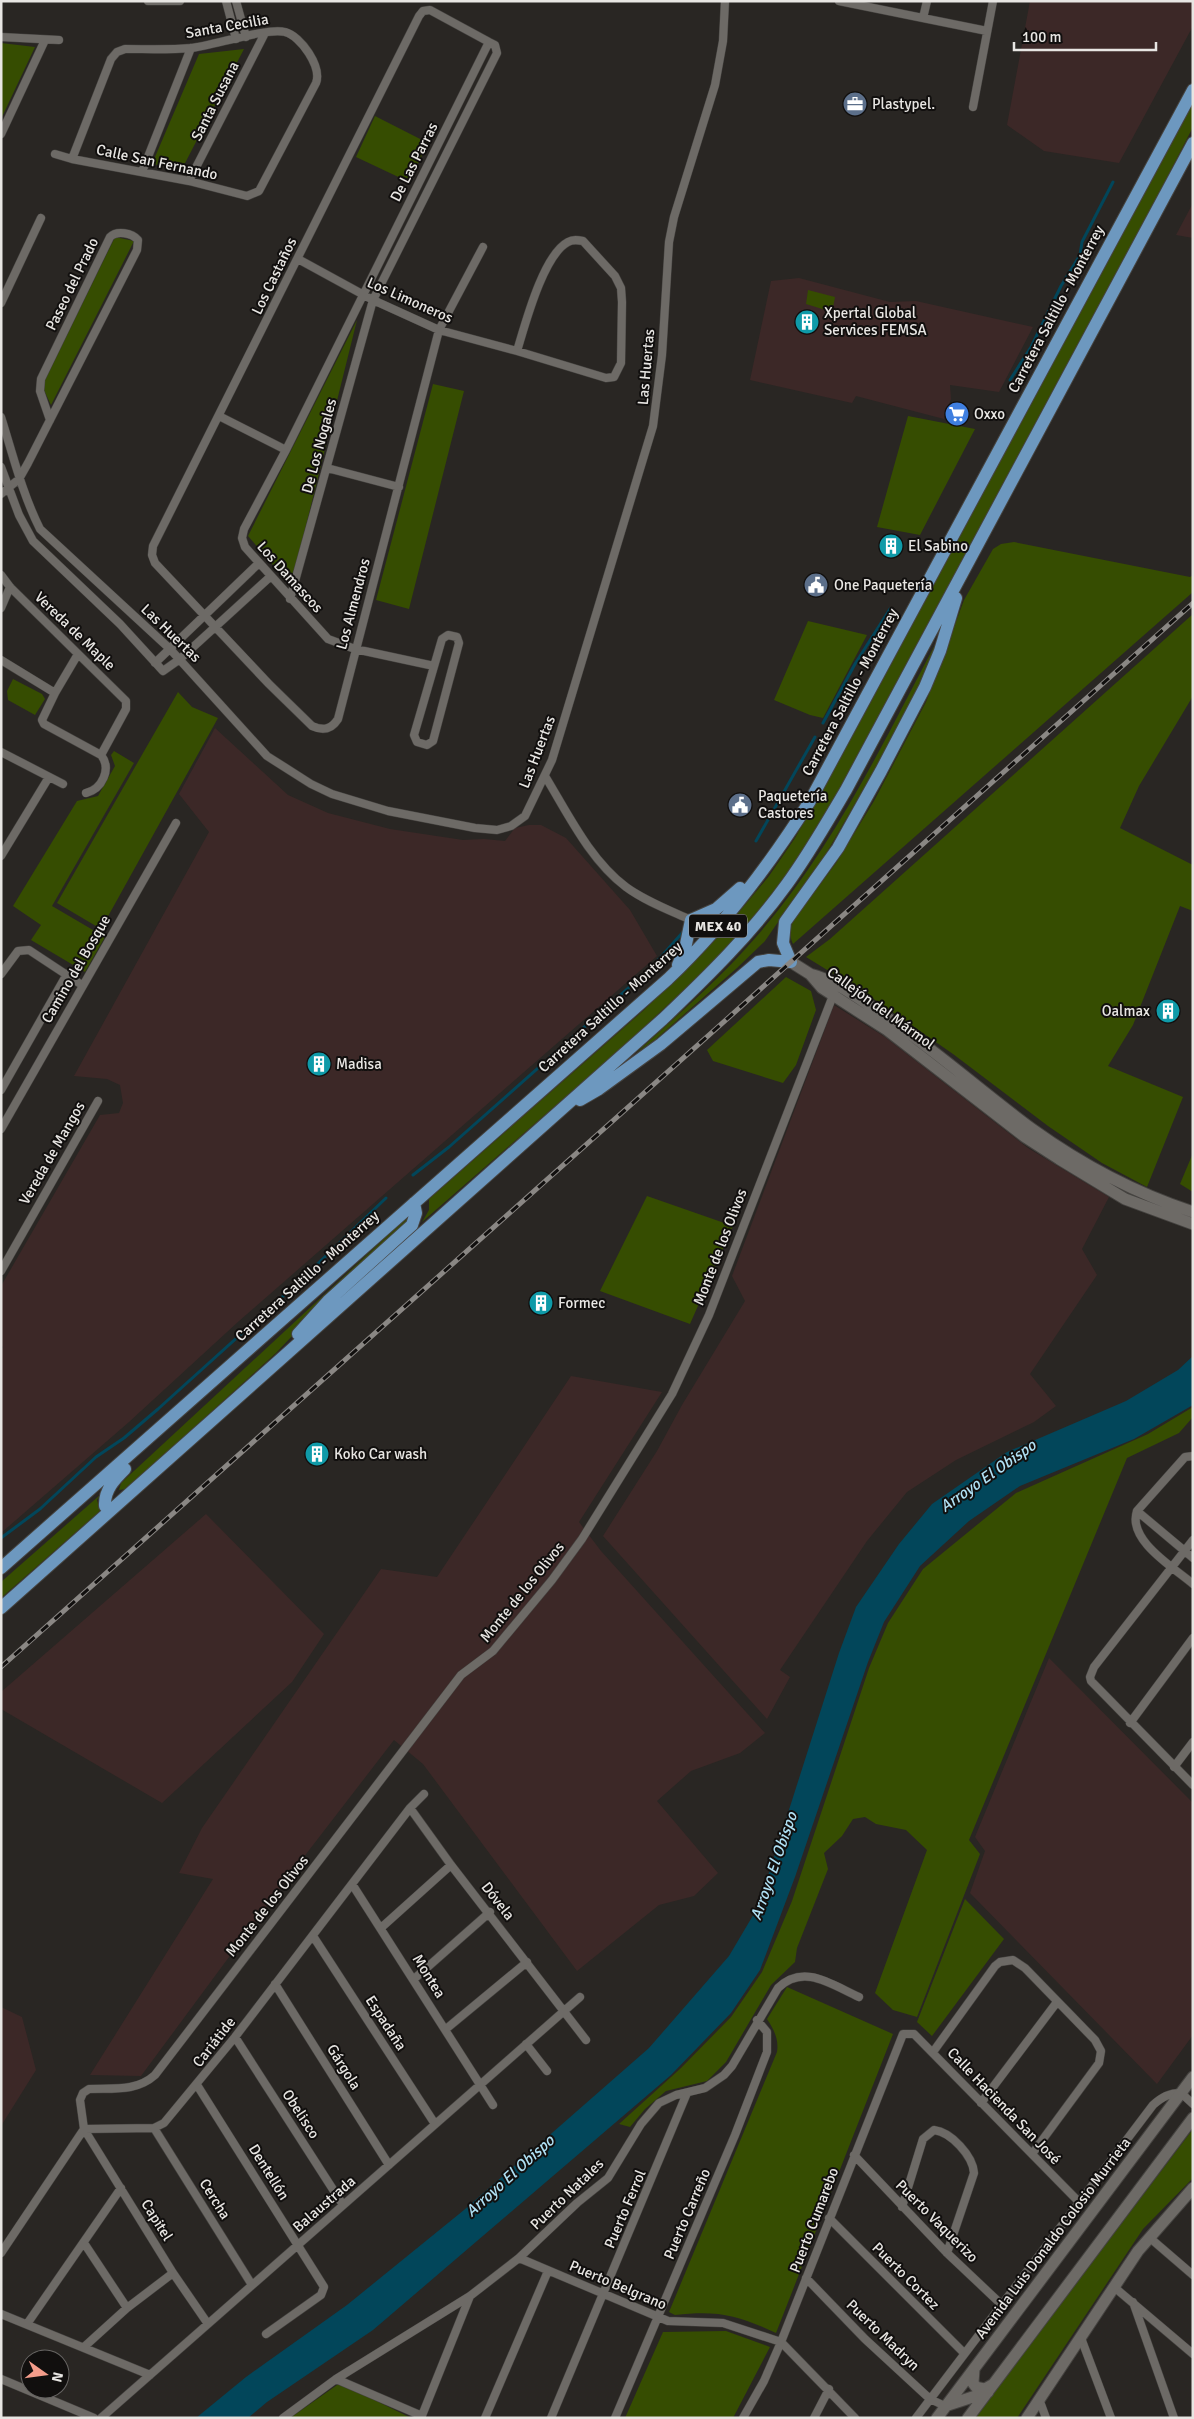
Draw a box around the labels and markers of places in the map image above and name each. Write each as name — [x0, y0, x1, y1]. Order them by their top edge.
office icon: Plastypel. — [842, 91, 868, 117]
place label: Plastypel. — [872, 95, 935, 113]
place label: Xpertal Global Services FEMSA — [824, 304, 927, 339]
building icon: Xpertal Global Services FEMSA — [794, 309, 820, 335]
supermarket icon: Oxxo — [944, 401, 970, 427]
place label: Oxxo — [974, 405, 1005, 423]
building icon: El Sabino — [878, 533, 904, 559]
place label: El Sabino — [908, 537, 968, 555]
public building icon: One Paquetería — [803, 572, 829, 598]
place label: One Paquetería — [834, 576, 932, 594]
place label: Paquetería Castores — [758, 787, 827, 822]
public building icon: Paquetería Castores — [727, 792, 753, 818]
building icon: Oalmax — [1155, 998, 1181, 1024]
place label: Oalmax — [1102, 1002, 1150, 1020]
building icon: Madisa — [306, 1051, 332, 1077]
place label: Madisa — [336, 1055, 382, 1073]
building icon: Formec — [528, 1290, 554, 1316]
place label: Formec — [558, 1294, 605, 1312]
building icon: Koko Car wash — [304, 1441, 330, 1467]
place label: Koko Car wash — [334, 1445, 427, 1463]

